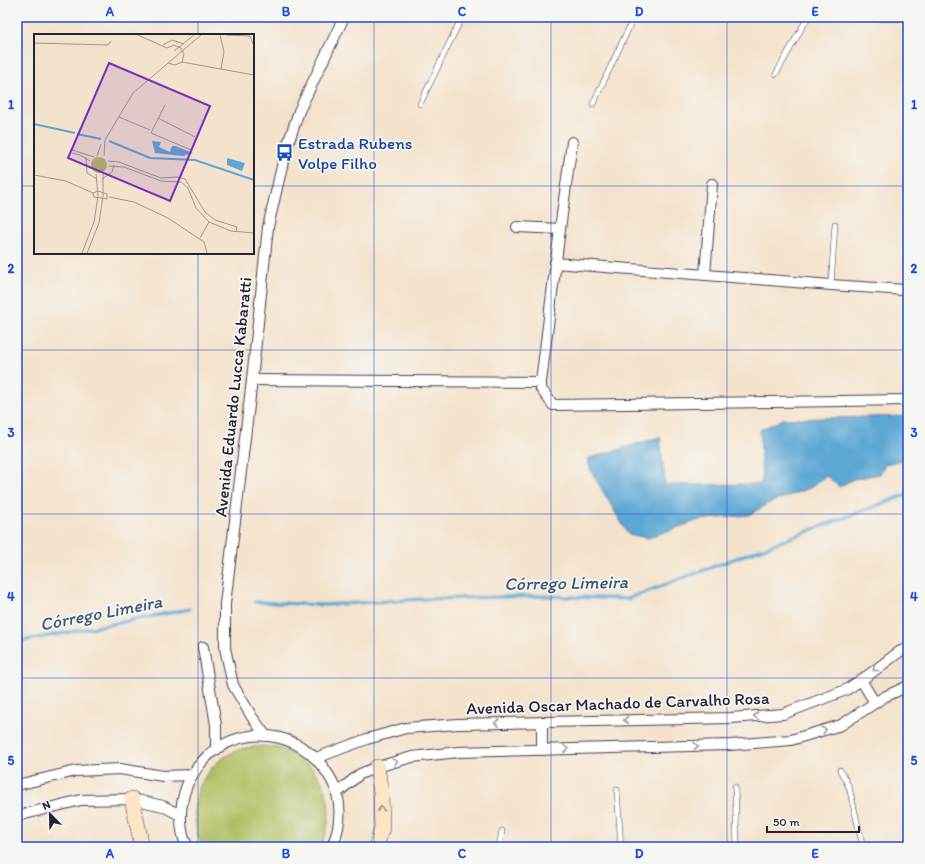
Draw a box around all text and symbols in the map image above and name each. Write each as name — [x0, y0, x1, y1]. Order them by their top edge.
text: A — [105, 4, 115, 19]
text: B — [282, 4, 291, 19]
text: C — [458, 4, 467, 19]
text: D — [635, 4, 644, 19]
text: E — [811, 4, 819, 19]
inset map — [34, 34, 254, 254]
text: 1 — [8, 97, 14, 112]
text: 1 — [911, 97, 917, 112]
place label: Estrada Rubens Volpe Filho — [298, 133, 412, 173]
bus stop icon: Estrada Rubens Volpe Filho — [275, 143, 295, 163]
text: 2 — [8, 261, 15, 276]
text: 2 — [911, 261, 918, 276]
street label: Avenida Eduardo Lucca Kabaratti — [210, 276, 256, 518]
text: 3 — [7, 425, 15, 440]
text: 3 — [910, 425, 918, 440]
water label: Córrego Limeira — [504, 571, 629, 595]
text: 4 — [7, 589, 15, 604]
text: 4 — [910, 589, 918, 604]
water label: Córrego Limeira — [38, 590, 165, 636]
one-way arrow — [873, 664, 880, 671]
street label: Avenida Oscar Machado de Carvalho Rosa — [466, 688, 770, 718]
one-way arrow — [753, 711, 759, 720]
one-way arrow — [623, 716, 629, 724]
one-way arrow — [494, 719, 500, 727]
one-way arrow — [820, 726, 827, 735]
one-way arrow — [693, 742, 699, 750]
one-way arrow — [563, 745, 569, 753]
text: 5 — [8, 753, 15, 768]
text: 5 — [911, 753, 918, 768]
one-way arrow — [391, 758, 398, 767]
north arrow — [30, 794, 70, 834]
text: N — [40, 798, 52, 813]
one-way arrow — [377, 806, 385, 812]
scale bar — [767, 808, 859, 834]
text: 50 m — [773, 815, 799, 829]
text: A — [105, 846, 115, 861]
text: B — [282, 846, 291, 861]
text: C — [458, 846, 467, 861]
text: D — [635, 846, 644, 861]
text: E — [811, 846, 819, 861]

